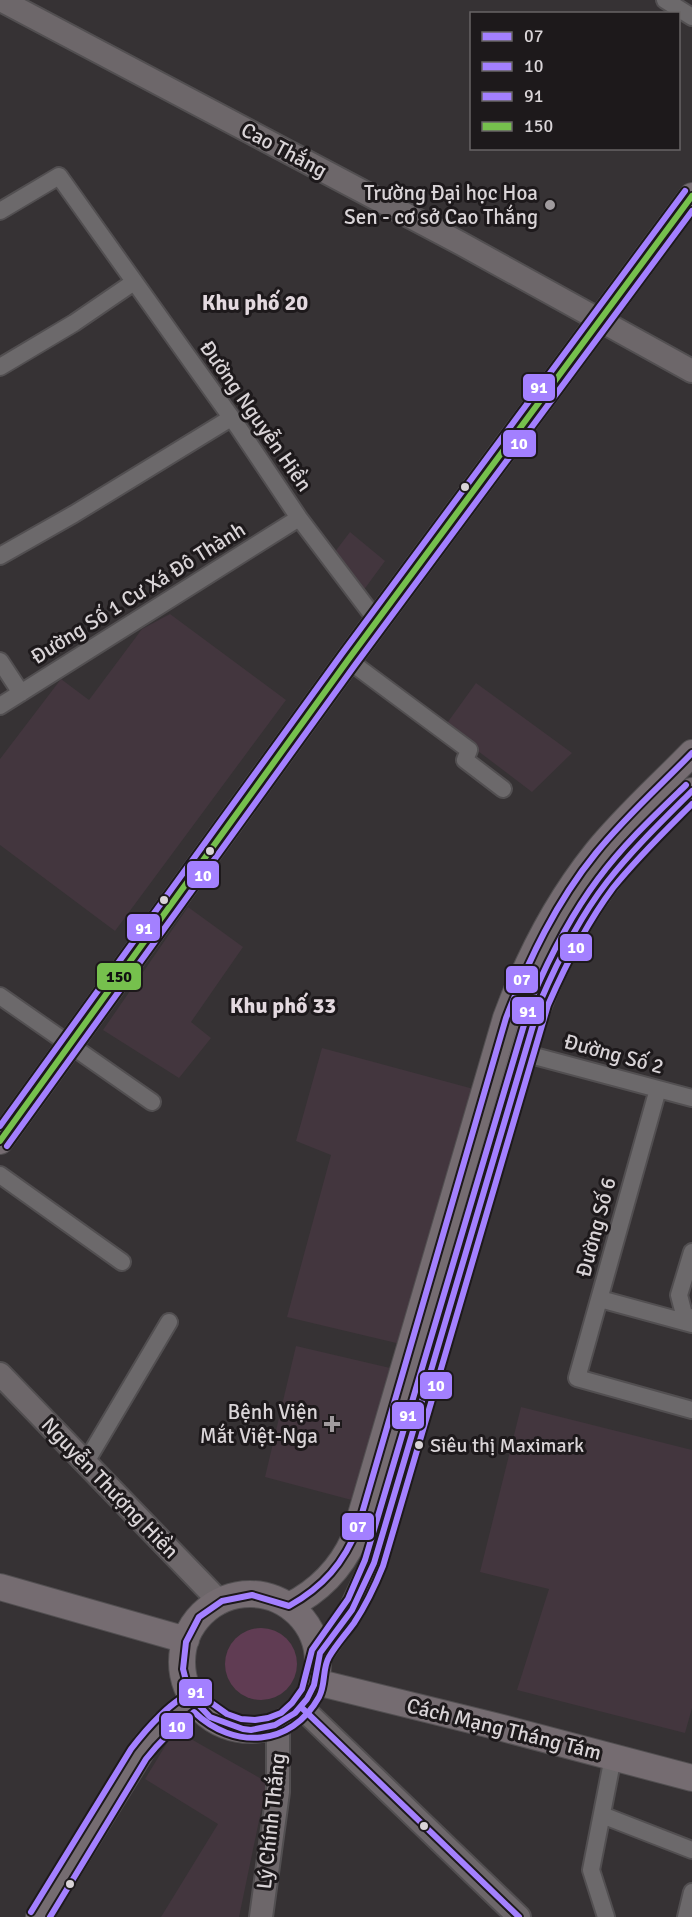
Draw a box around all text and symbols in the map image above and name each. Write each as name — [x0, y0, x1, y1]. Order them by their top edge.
legend — [470, 12, 680, 150]
text: 07 — [524, 25, 543, 47]
text: 10 — [524, 55, 543, 77]
text: 91 — [524, 85, 543, 107]
text: 150 — [524, 115, 553, 137]
street label: Cao Thắng — [237, 117, 331, 183]
place label: Trường Đại học Hoa Sen - cơ sở Cao Thắng — [344, 180, 538, 230]
marker: Trường Đại học Hoa Sen - cơ sở Cao Thắng — [543, 198, 557, 212]
district label: Khu phố 20 — [202, 289, 308, 316]
street label: Đường Nguyễn Hiền — [194, 335, 318, 497]
line badge: 91 — [522, 373, 556, 402]
text: 91 — [530, 378, 548, 398]
line badge: 10 — [502, 429, 537, 458]
text: 10 — [510, 434, 528, 454]
unlabelled marker — [459, 481, 471, 493]
street label: Ðường Số 1 Cư Xá Đô Thành — [26, 516, 250, 670]
unlabelled marker — [204, 845, 216, 857]
line badge: 10 — [186, 860, 220, 889]
text: 10 — [194, 866, 212, 886]
unlabelled marker — [158, 894, 170, 906]
line badge: 91 — [126, 913, 161, 942]
text: 91 — [135, 919, 153, 939]
line badge: 10 — [559, 933, 593, 962]
text: 10 — [567, 938, 585, 958]
line badge: 150 — [96, 962, 142, 991]
line badge: 07 — [505, 965, 539, 994]
text: 150 — [106, 967, 132, 987]
text: 07 — [513, 970, 531, 990]
district label: Khu phố 33 — [230, 992, 336, 1019]
line badge: 91 — [511, 996, 545, 1025]
text: 91 — [519, 1002, 537, 1022]
street label: Đường Số 2 — [561, 1028, 667, 1080]
street label: Đường Số 6 — [570, 1174, 622, 1280]
line badge: 10 — [419, 1371, 453, 1400]
text: 10 — [427, 1376, 445, 1396]
place label: Bệnh Viện Mắt Việt-Nga — [200, 1399, 318, 1449]
line badge: 91 — [391, 1401, 425, 1430]
text: 91 — [399, 1406, 417, 1426]
street label: Nguyễn Thượng Hiền — [36, 1412, 184, 1564]
marker: Bệnh Viện Mắt Việt-Nga — [323, 1415, 341, 1433]
place label: Siêu thị Maximark — [430, 1433, 584, 1458]
marker: Siêu thị Maximark — [413, 1439, 425, 1451]
line badge: 07 — [341, 1512, 375, 1541]
text: 07 — [349, 1517, 367, 1537]
line badge: 91 — [178, 1678, 213, 1707]
text: 91 — [187, 1683, 205, 1703]
street label: Cách Mạng Tháng Tám — [404, 1692, 604, 1766]
line badge: 10 — [160, 1712, 194, 1740]
text: 10 — [168, 1717, 186, 1737]
street label: Lý Chính Thắng — [251, 1752, 291, 1890]
unlabelled marker — [418, 1820, 430, 1832]
unlabelled marker — [64, 1878, 76, 1890]

